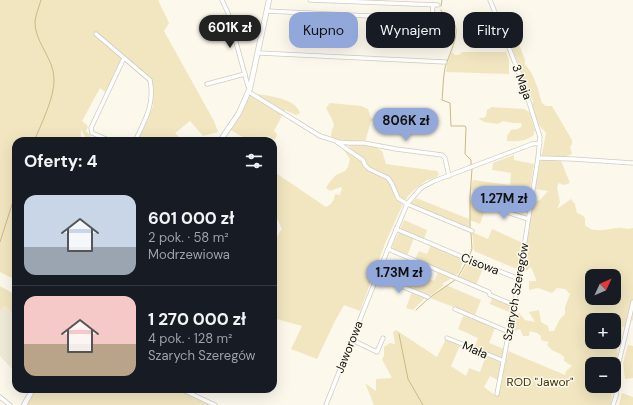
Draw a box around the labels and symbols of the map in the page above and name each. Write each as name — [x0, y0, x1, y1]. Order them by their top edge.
pin: 601K zł — [193, 15, 267, 49]
street label: 3 Maja — [508, 62, 536, 102]
pin: 806K zł — [369, 108, 443, 142]
pin: 1.27M zł — [463, 186, 545, 220]
street label: Szarych Szeregów — [500, 242, 532, 342]
street label: Cisowa — [459, 249, 501, 279]
pin: 1.73M zł — [358, 260, 440, 294]
north arrow — [585, 269, 621, 305]
street label: Jaworowa — [331, 318, 367, 376]
street label: Mała — [460, 338, 490, 362]
park label: ROD "Jawor" — [507, 374, 574, 390]

